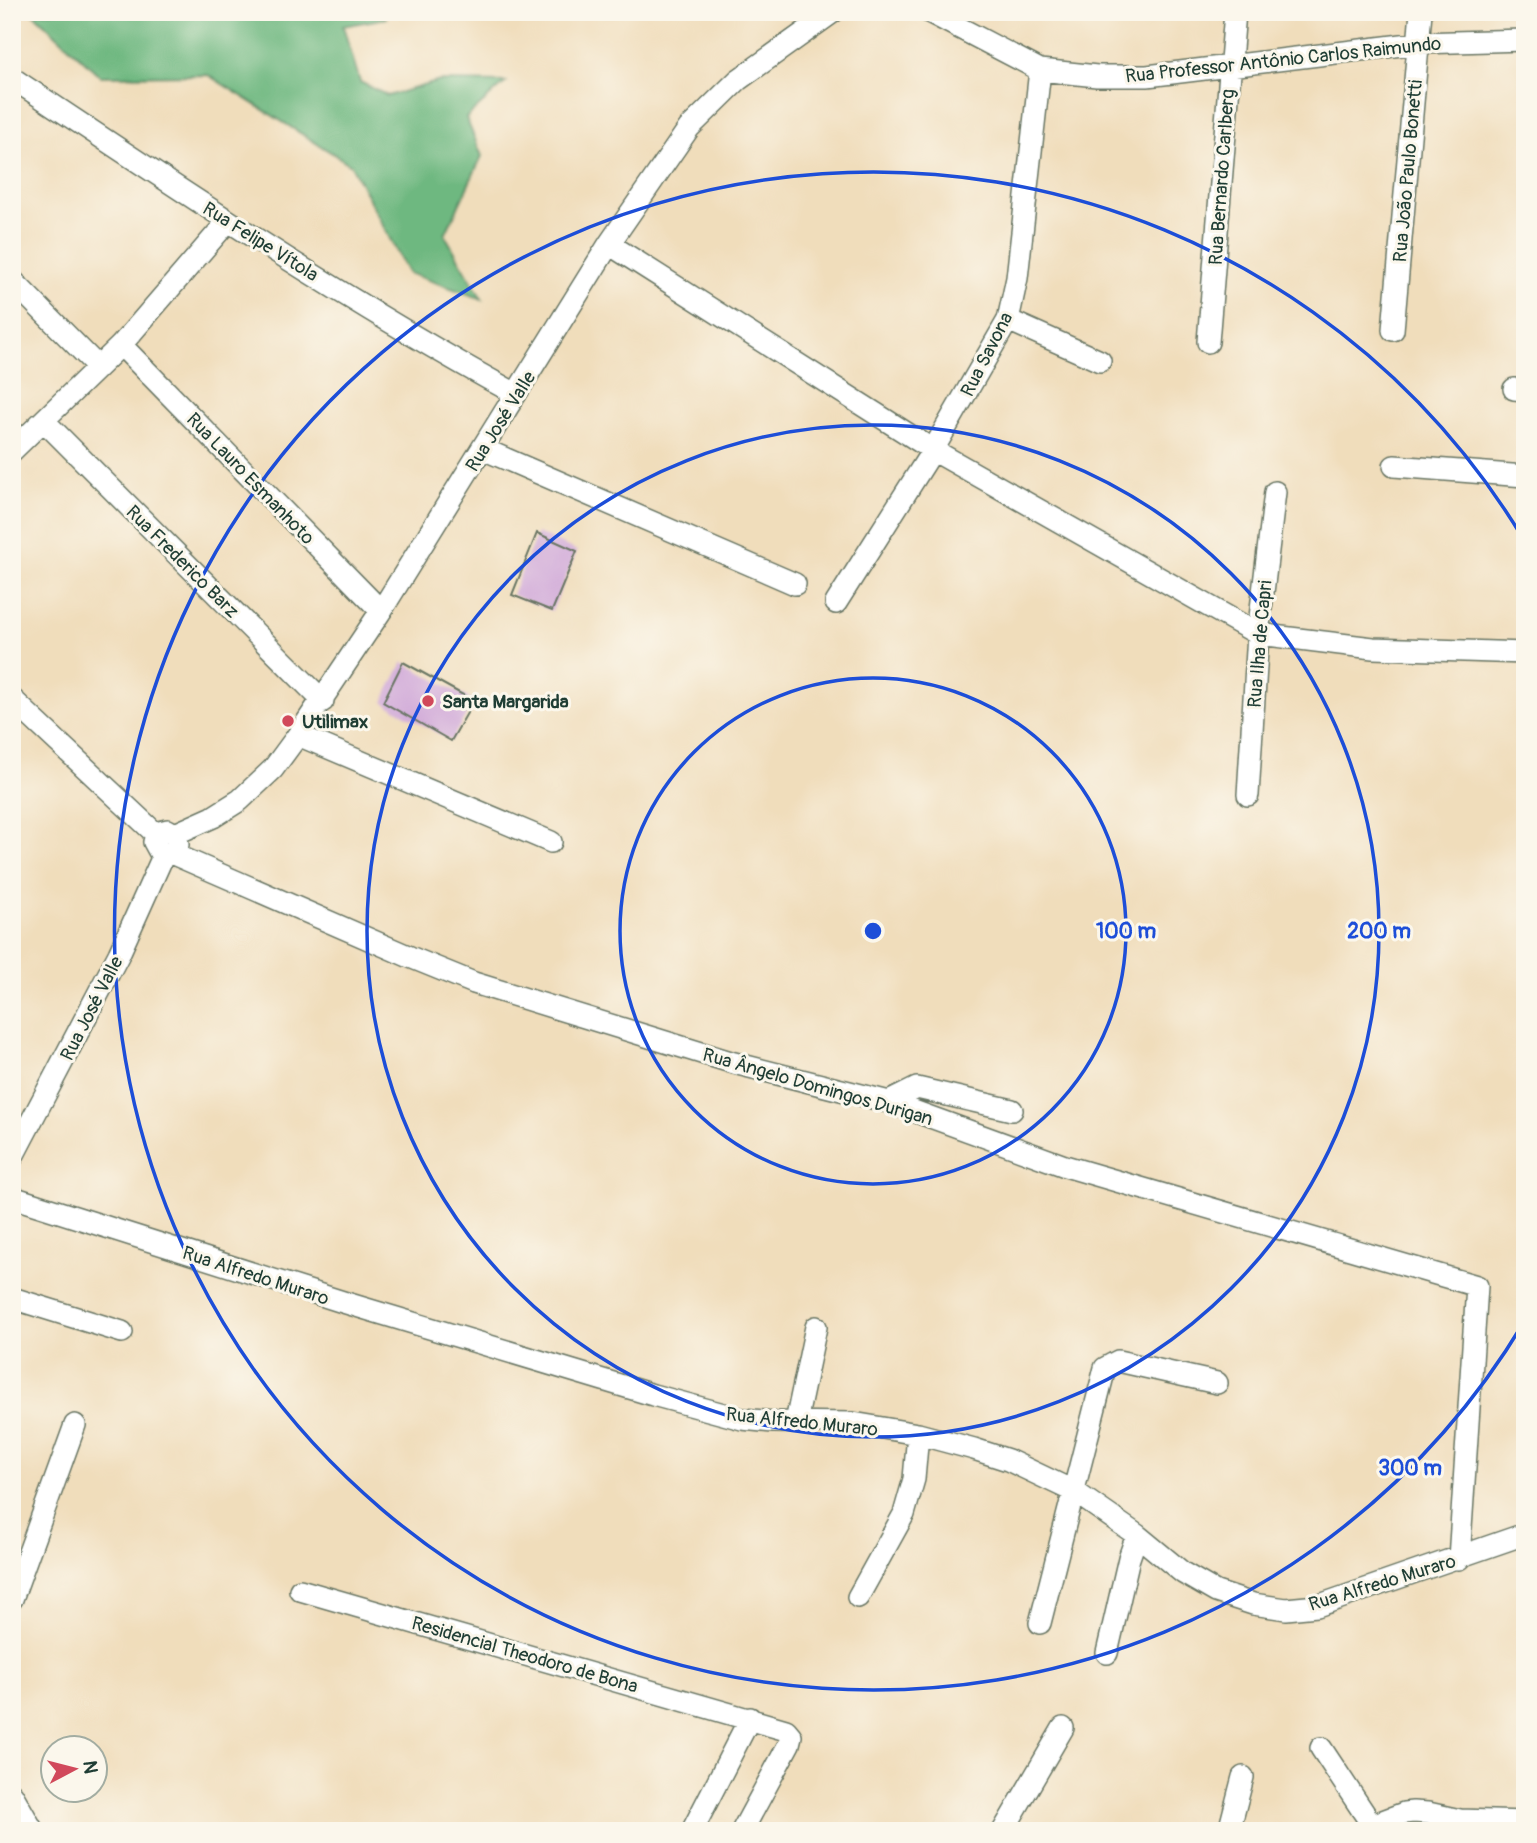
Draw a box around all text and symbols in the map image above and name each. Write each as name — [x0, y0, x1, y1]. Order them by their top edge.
street label: Rua Professor Antônio Carlos Raimundo — [1124, 31, 1442, 89]
street label: Rua João Paulo Bonetti — [1388, 79, 1428, 263]
street label: Rua Bernardo Carlberg — [1204, 88, 1240, 266]
street label: Rua Felipe Vítola — [198, 197, 323, 287]
street label: Rua Savona — [955, 308, 1018, 401]
street label: Rua José Valle — [460, 366, 542, 476]
street label: Rua Lauro Esmanhoto — [181, 408, 319, 550]
street label: Rua Frederico Barz — [121, 500, 244, 623]
street label: Rua Ilha de Capri — [1242, 579, 1278, 709]
place label: Santa Margarida — [442, 690, 569, 714]
marker: Santa Margarida — [420, 693, 436, 709]
place label: Utilimax — [302, 710, 368, 734]
marker: Utilimax — [280, 713, 296, 729]
text: 100 m — [1096, 918, 1156, 945]
text: 200 m — [1347, 918, 1411, 945]
centre of rings — [861, 919, 885, 943]
street label: Rua José Valle — [55, 952, 129, 1065]
street label: Rua Ângelo Domingos Durigan — [700, 1043, 936, 1131]
street label: Rua Alfredo Muraro — [179, 1241, 332, 1311]
street label: Rua Alfredo Muraro — [725, 1402, 879, 1442]
text: 300 m — [1378, 1455, 1442, 1482]
street label: Rua Alfredo Muraro — [1306, 1549, 1459, 1617]
street label: Residencial Theodoro de Bona — [409, 1611, 641, 1699]
north arrow — [38, 1734, 108, 1804]
text: N — [77, 1759, 103, 1775]

